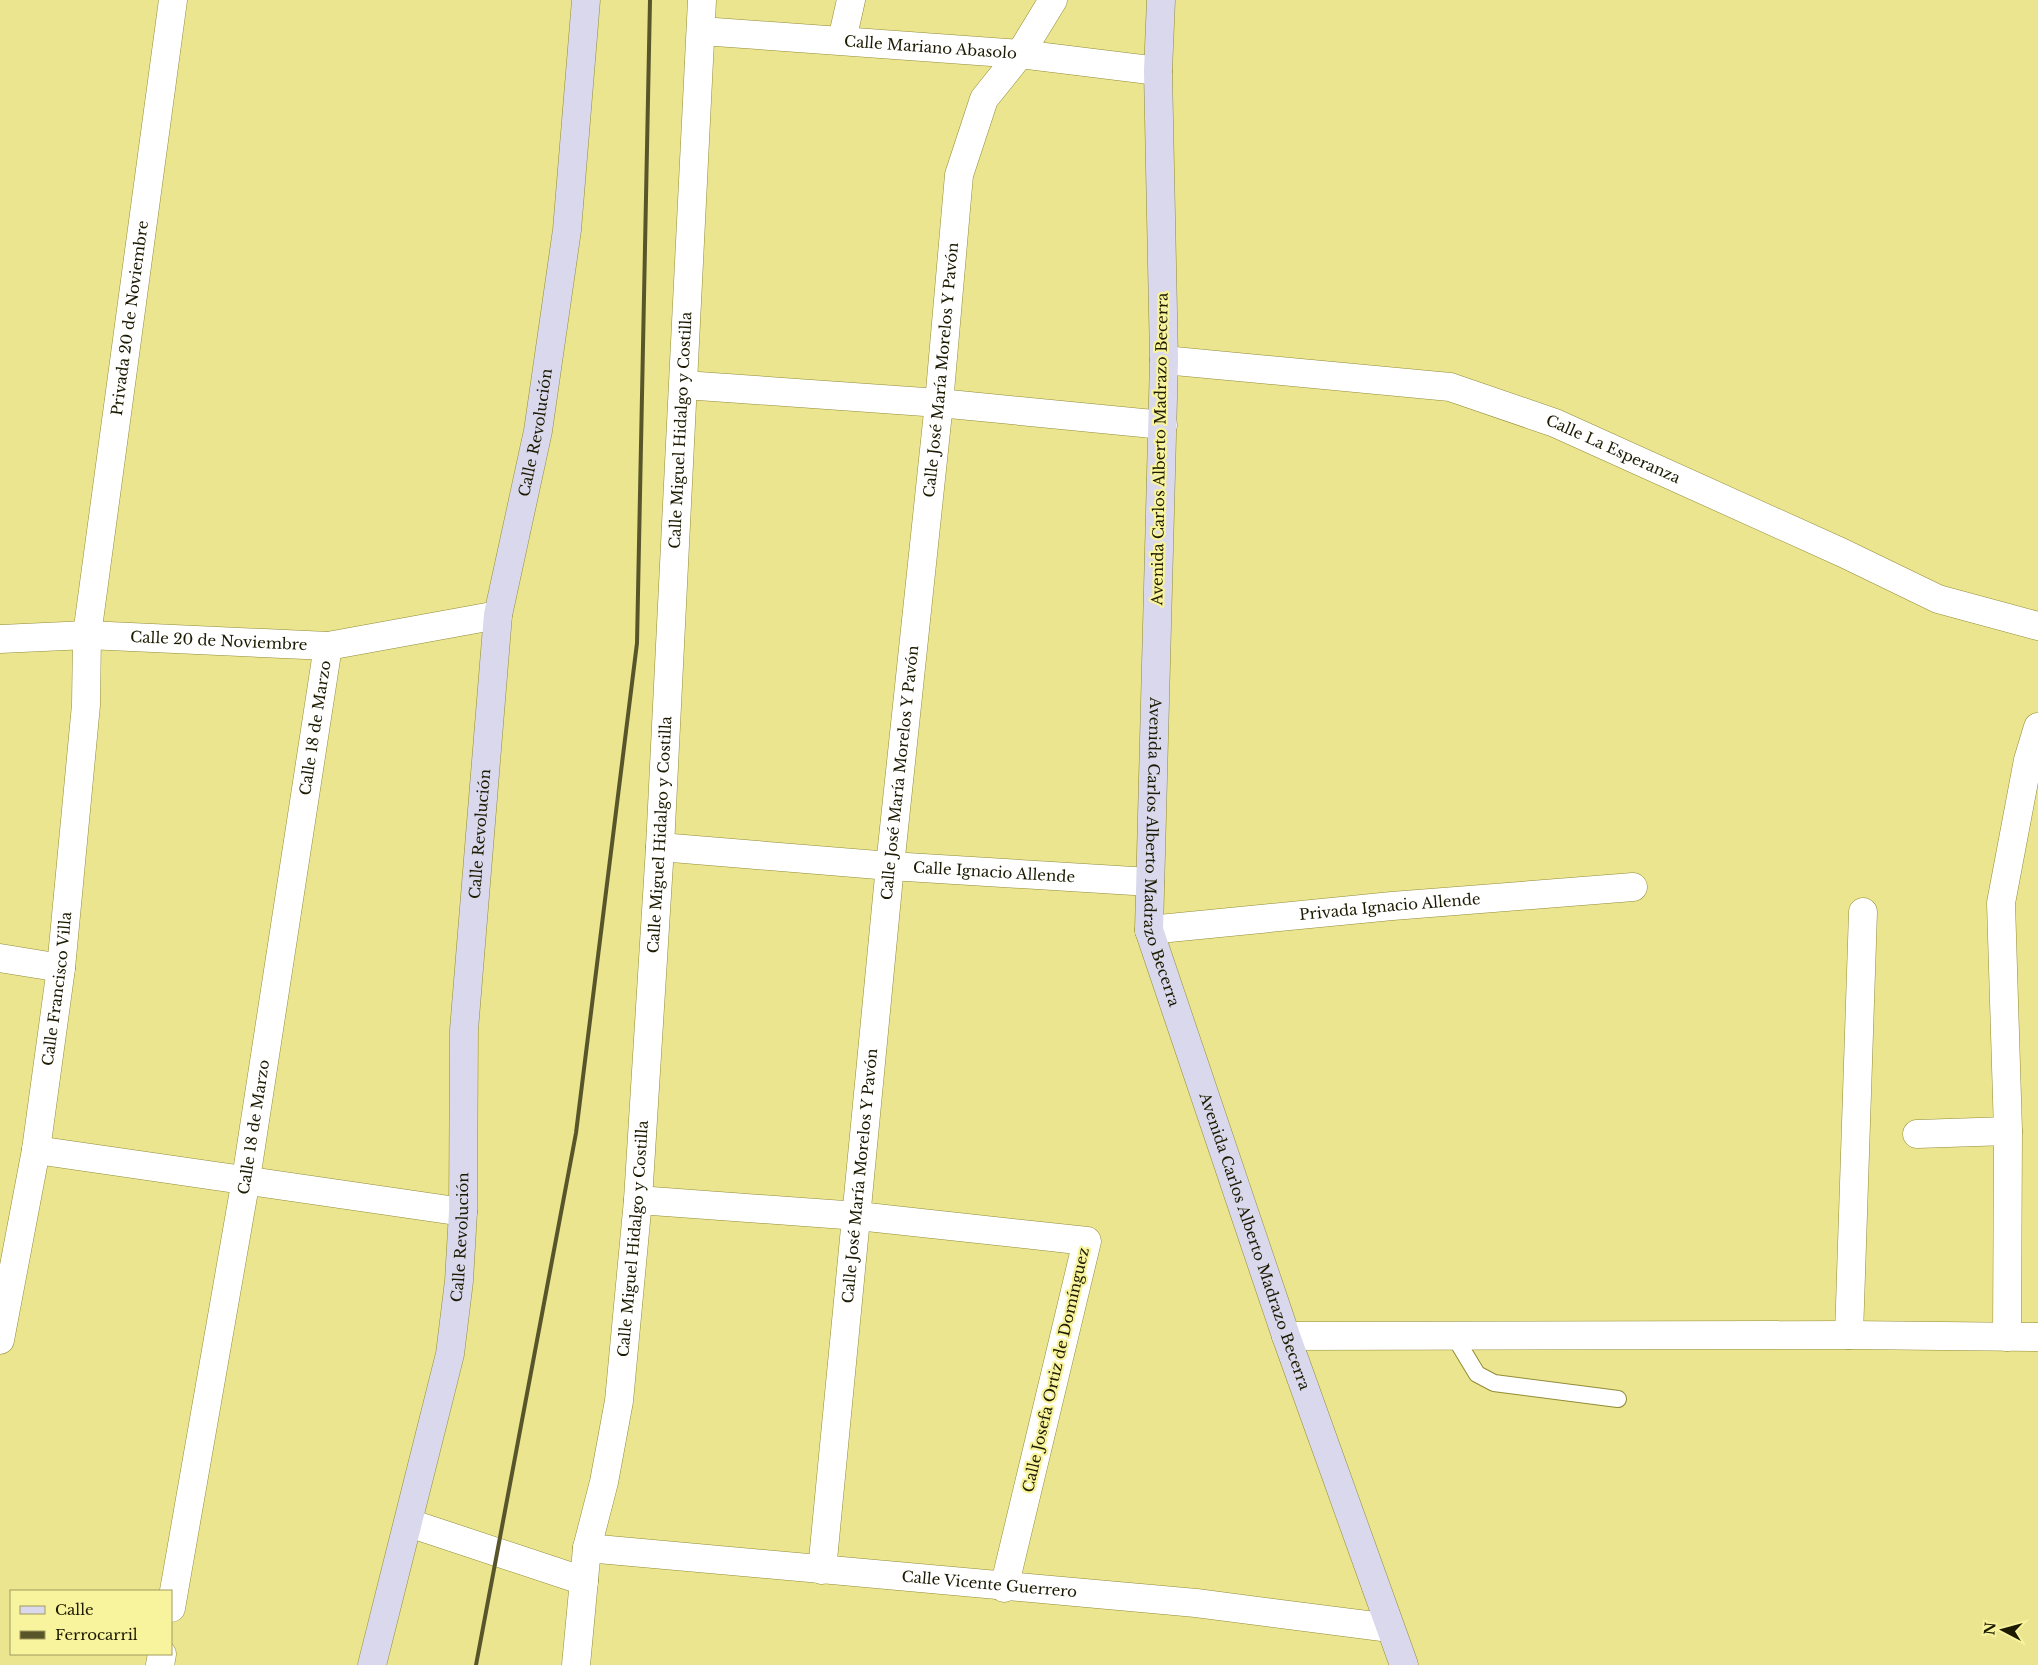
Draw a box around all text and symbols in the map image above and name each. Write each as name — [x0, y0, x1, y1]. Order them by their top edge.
street label: Calle Mariano Abasolo — [843, 31, 1018, 63]
street label: Privada 20 de Noviembre — [107, 219, 152, 417]
street label: Calle José María Morelos Y Pavón — [919, 242, 962, 498]
street label: Avenida Carlos Alberto Madrazo Becerra — [1147, 292, 1172, 607]
street label: Calle Miguel Hidalgo y Costilla — [665, 310, 696, 549]
street label: Calle Revolución — [514, 367, 556, 498]
street label: Calle La Esperanza — [1544, 411, 1684, 488]
street label: Calle 20 de Noviembre — [130, 627, 308, 654]
street label: Calle José María Morelos Y Pavón — [877, 644, 922, 901]
street label: Calle 18 de Marzo — [295, 659, 335, 797]
street label: Avenida Carlos Alberto Madrazo Becerra — [1140, 696, 1184, 1010]
street label: Calle Miguel Hidalgo y Costilla — [643, 715, 676, 954]
street label: Calle Revolución — [465, 768, 494, 900]
street label: Calle Ignacio Allende — [912, 857, 1076, 886]
street label: Privada Ignacio Allende — [1298, 889, 1481, 924]
street label: Calle Francisco Villa — [38, 910, 75, 1067]
street label: Calle José María Morelos Y Pavón — [838, 1047, 881, 1304]
street label: Calle 18 de Marzo — [233, 1058, 273, 1196]
street label: Avenida Carlos Alberto Madrazo Becerra — [1195, 1089, 1315, 1393]
street label: Calle Miguel Hidalgo y Costilla — [613, 1119, 652, 1358]
street label: Calle Revolución — [446, 1172, 472, 1303]
street label: Calle Josefa Ortiz de Domínguez — [1018, 1246, 1093, 1494]
street label: Calle Vicente Guerrero — [901, 1566, 1078, 1601]
legend — [10, 1590, 172, 1655]
text: Calle — [55, 1600, 94, 1619]
north arrow — [1978, 1605, 2028, 1655]
text: N — [1980, 1621, 2000, 1636]
text: Ferrocarril — [55, 1625, 138, 1644]

